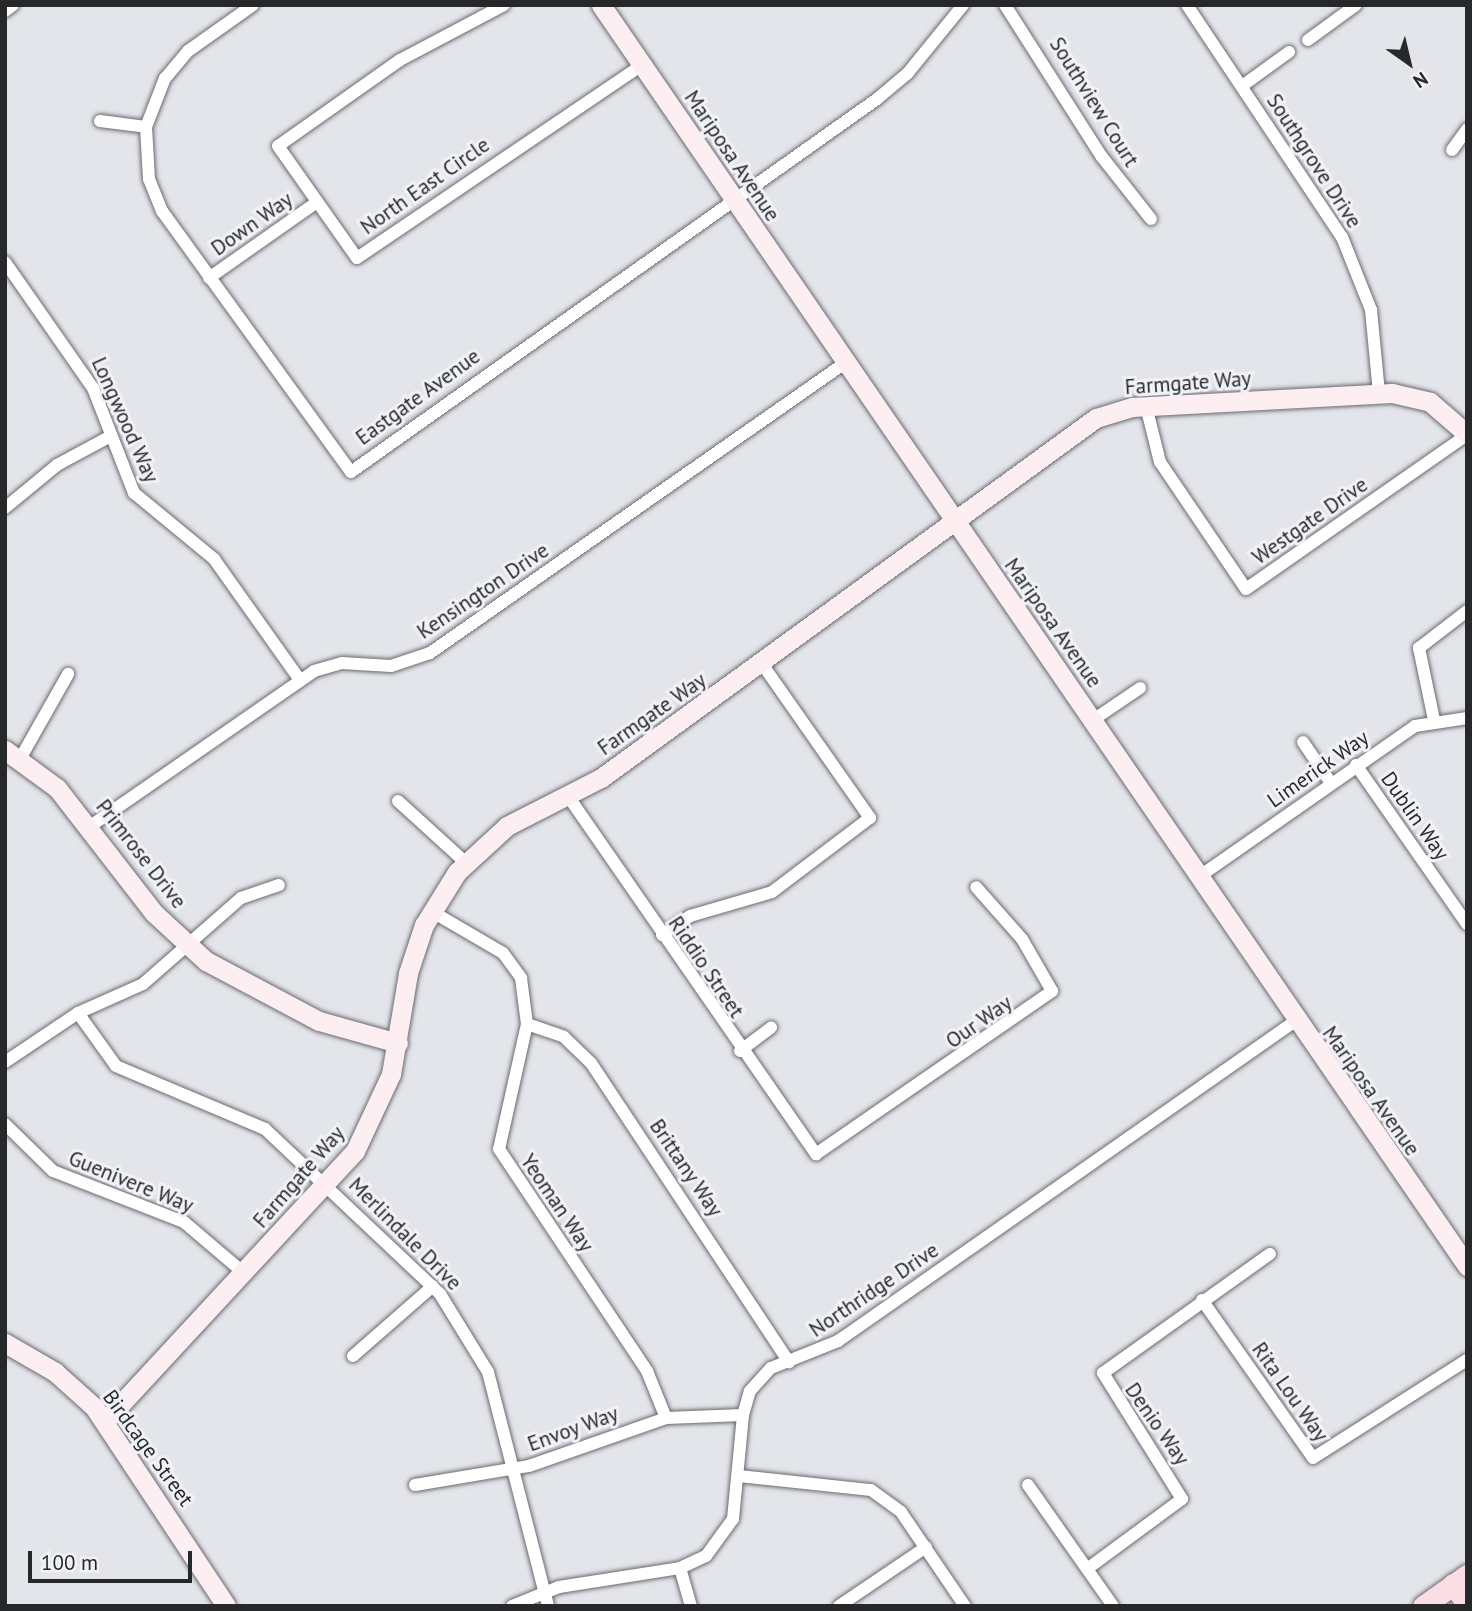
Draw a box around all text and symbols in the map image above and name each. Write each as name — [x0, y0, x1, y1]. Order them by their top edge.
north arrow — [1374, 28, 1444, 98]
street label: Southview Court — [1044, 32, 1144, 172]
text: N — [1409, 67, 1433, 94]
street label: Mariposa Avenue — [679, 86, 785, 226]
street label: Southgrove Drive — [1261, 89, 1367, 233]
street label: North East Circle — [356, 132, 494, 240]
street label: Down Way — [206, 187, 298, 261]
street label: Eastgate Avenue — [351, 343, 485, 451]
street label: Longwood Way — [86, 353, 164, 487]
street label: Farmgate Way — [1124, 366, 1252, 400]
street label: Westgate Drive — [1248, 472, 1372, 570]
street label: Kensington Drive — [412, 538, 554, 644]
street label: Mariposa Avenue — [999, 553, 1107, 693]
street label: Farmgate Way — [593, 667, 711, 761]
street label: Limerick Way — [1262, 725, 1374, 813]
street label: Dublin Way — [1375, 767, 1455, 865]
street label: Primrose Drive — [91, 794, 191, 914]
street label: Riddio Street — [663, 912, 749, 1022]
street label: Our Way — [941, 990, 1017, 1054]
street label: Mariposa Avenue — [1317, 1021, 1425, 1161]
street label: Brittany Way — [644, 1114, 728, 1222]
street label: Farmgate Way — [248, 1121, 350, 1233]
street label: Guenivere Way — [65, 1145, 197, 1219]
street label: Yeoman Way — [515, 1149, 599, 1257]
street label: Merlindale Drive — [343, 1172, 467, 1296]
street label: Northridge Drive — [805, 1237, 943, 1343]
street label: Rita Lou Way — [1246, 1337, 1334, 1447]
street label: Denio Way — [1119, 1378, 1195, 1470]
street label: Birdcage Street — [97, 1385, 199, 1511]
street label: Envoy Way — [524, 1401, 622, 1457]
scale bar — [32, 1538, 196, 1582]
text: 100 m — [41, 1549, 98, 1576]

